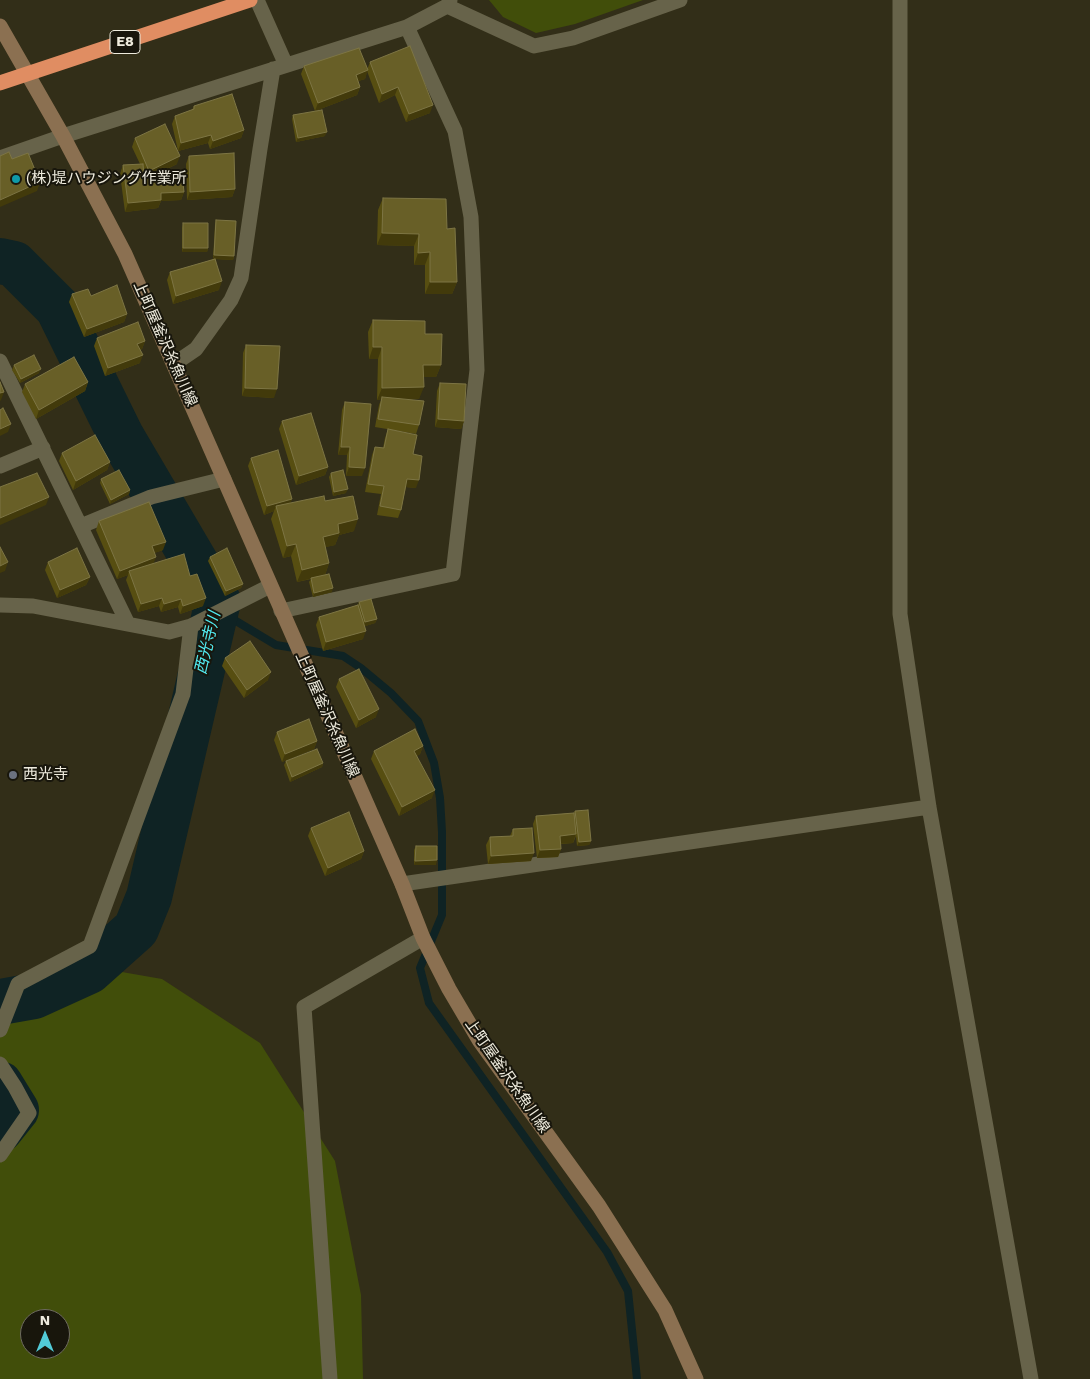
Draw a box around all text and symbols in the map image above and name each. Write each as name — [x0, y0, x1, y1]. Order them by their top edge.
road number: E8 — [110, 31, 140, 54]
place label: (株)堤ハウジング作業所 — [26, 170, 186, 188]
marker: (株)堤ハウジング作業所 — [10, 173, 22, 185]
street label: 上町屋釜沢糸魚川線 — [129, 279, 201, 409]
water label: 西光寺川 — [191, 610, 225, 676]
street label: 上町屋釜沢糸魚川線 — [291, 650, 363, 780]
place label: 西光寺 — [23, 766, 68, 784]
marker: 西光寺 — [7, 769, 19, 781]
street label: 上町屋釜沢糸魚川線 — [461, 1016, 553, 1136]
north arrow — [20, 1309, 70, 1359]
text: N — [40, 1312, 50, 1328]

